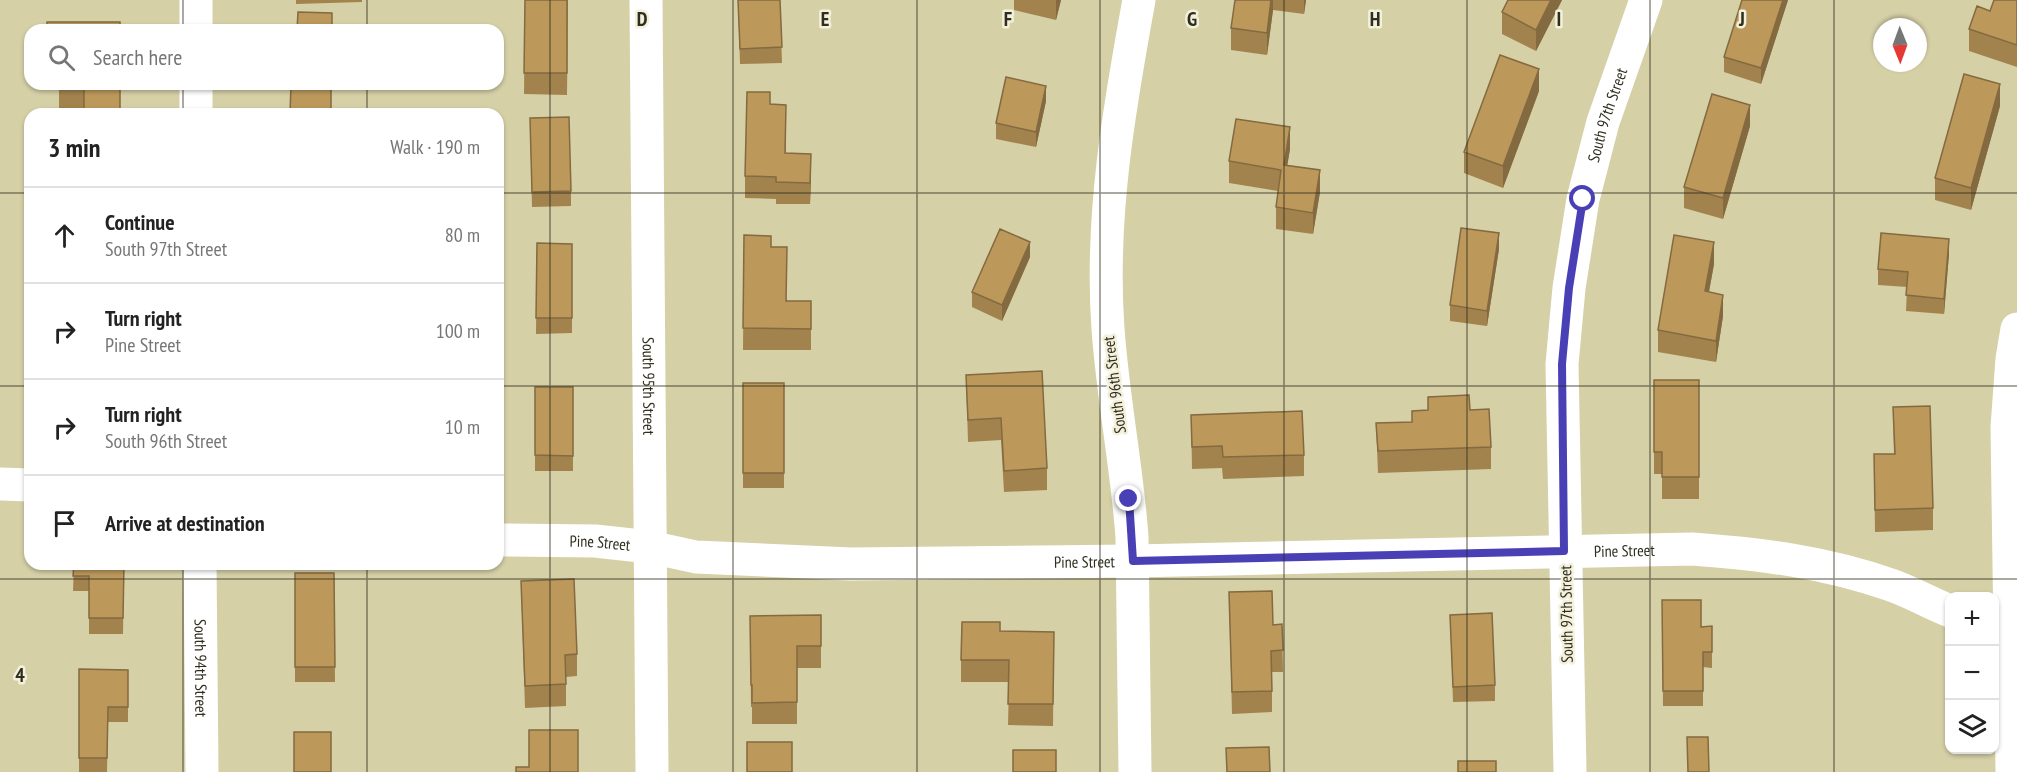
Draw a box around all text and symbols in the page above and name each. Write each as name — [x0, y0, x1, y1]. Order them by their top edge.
text: D — [637, 6, 648, 32]
text: E — [821, 6, 829, 32]
text: F — [1004, 6, 1012, 32]
text: G — [1187, 6, 1197, 32]
text: H — [1370, 6, 1380, 32]
text: I — [1557, 6, 1561, 32]
text: J — [1738, 6, 1745, 32]
north arrow — [1873, 18, 1927, 72]
search box — [24, 24, 504, 90]
icon: search — [45, 41, 78, 74]
text: Search here — [93, 43, 182, 71]
street label: South 97th Street — [1583, 64, 1632, 164]
text: 3 min — [48, 131, 101, 164]
text: Walk · 190 m — [390, 134, 480, 160]
route start — [1569, 185, 1595, 211]
text: Continue — [105, 208, 175, 236]
icon: ahead — [48, 219, 81, 252]
text: 80 m — [445, 222, 480, 248]
text: South 97th Street — [105, 236, 227, 262]
text: Turn right — [105, 304, 182, 332]
icon: right — [48, 315, 81, 348]
text: 100 m — [436, 318, 480, 344]
text: Pine Street — [105, 332, 181, 358]
street label: South 96th Street — [1098, 335, 1130, 435]
street label: South 95th Street — [639, 337, 659, 436]
text: Turn right — [105, 400, 182, 428]
icon: right — [48, 411, 81, 444]
text: 10 m — [445, 414, 480, 440]
text: South 96th Street — [105, 428, 227, 454]
route end — [1115, 485, 1141, 511]
icon: arrive — [48, 507, 81, 540]
text: Arrive at destination — [105, 509, 265, 537]
street label: Pine Street — [569, 531, 632, 555]
street label: Pine Street — [1594, 540, 1656, 561]
street label: Pine Street — [1054, 551, 1116, 572]
street label: South 97th Street — [1555, 564, 1577, 663]
map controls — [1945, 592, 1999, 754]
button: + — [1945, 592, 1999, 646]
street label: South 94th Street — [191, 619, 211, 718]
button: − — [1945, 646, 1999, 700]
text: 4 — [15, 662, 25, 688]
button: layers — [1945, 700, 1999, 754]

